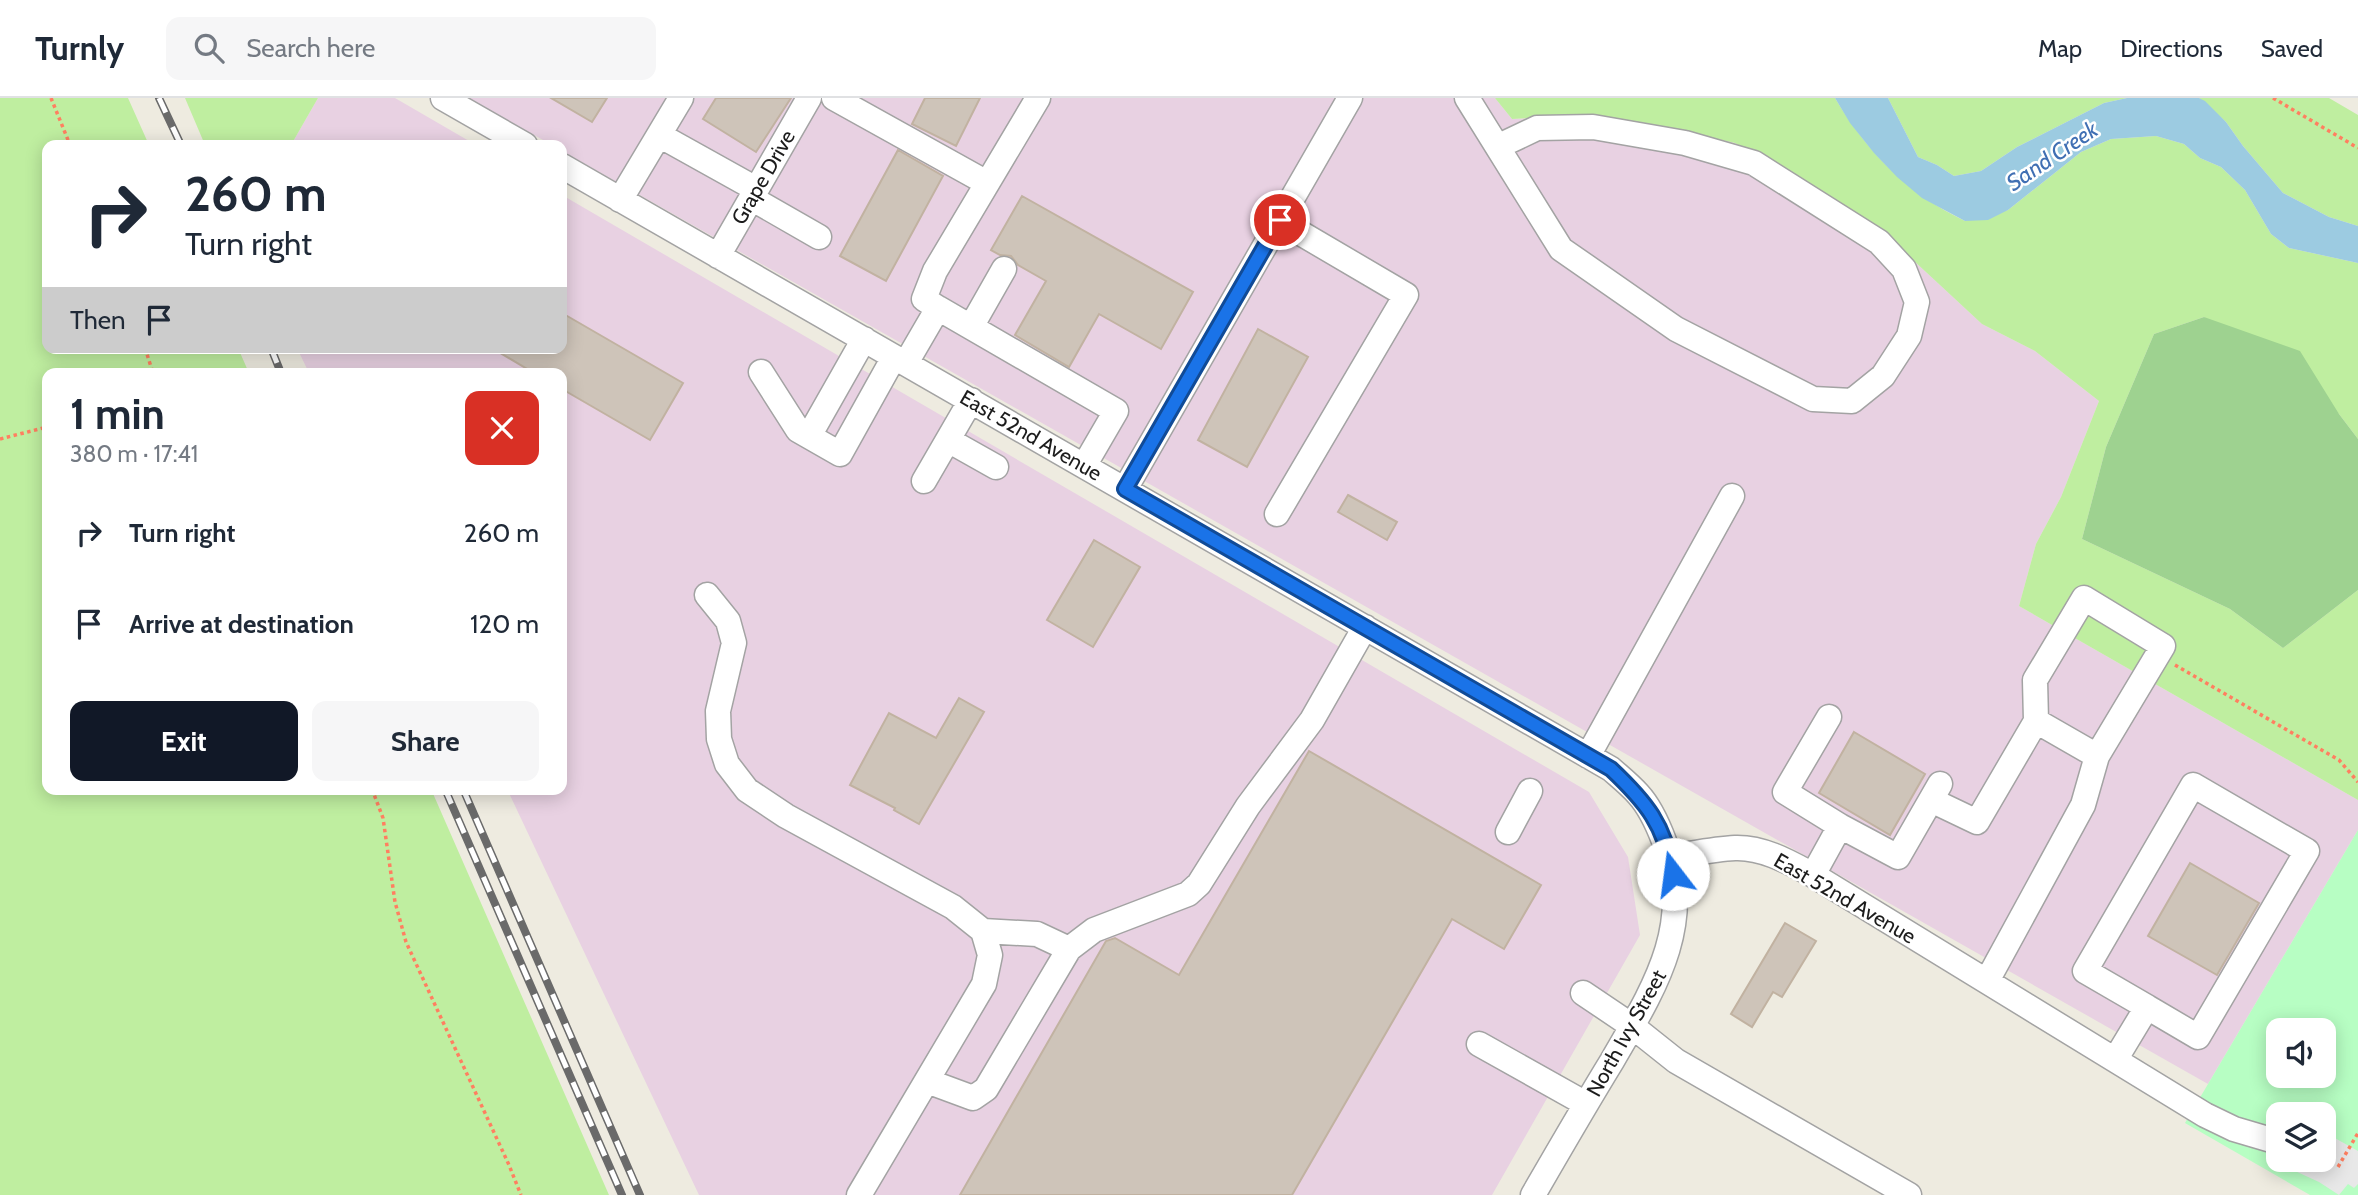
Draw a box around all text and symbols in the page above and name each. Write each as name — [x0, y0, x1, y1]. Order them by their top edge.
search box — [166, 17, 656, 80]
text: Turnly — [35, 28, 124, 68]
icon: search — [190, 29, 228, 67]
text: Search here — [246, 32, 375, 64]
text: Map — [2038, 34, 2082, 63]
text: Directions — [2120, 34, 2223, 63]
text: Saved — [2261, 34, 2323, 63]
water label: Sand Creek — [2001, 115, 2104, 197]
street label: Grape Drive — [726, 125, 800, 229]
text: 260 m — [185, 164, 327, 223]
icon: right — [70, 168, 161, 259]
pin — [1250, 190, 1310, 250]
icon: arrive — [1261, 201, 1299, 239]
text: Turn right — [185, 224, 312, 263]
icon: arrive — [140, 301, 178, 339]
text: Then — [70, 304, 126, 336]
street label: East 52nd Avenue — [956, 384, 1106, 486]
text: 1 min — [70, 388, 165, 440]
button: close — [465, 391, 539, 465]
text: 380 m · 17:41 — [70, 440, 198, 468]
icon: right — [70, 514, 108, 552]
text: Turn right — [129, 517, 235, 549]
text: 260 m — [464, 517, 539, 549]
icon: arrive — [70, 605, 108, 643]
text: Arrive at destination — [129, 608, 354, 640]
text: 120 m — [470, 608, 539, 640]
button: Exit — [70, 701, 298, 781]
button: Share — [312, 701, 539, 781]
position arrow — [1636, 837, 1710, 911]
street label: East 52nd Avenue — [1770, 847, 1920, 949]
street label: North Ivy Street — [1581, 965, 1671, 1101]
map controls — [2266, 1018, 2336, 1172]
button: sound — [2266, 1018, 2336, 1088]
button: layers — [2266, 1102, 2336, 1172]

